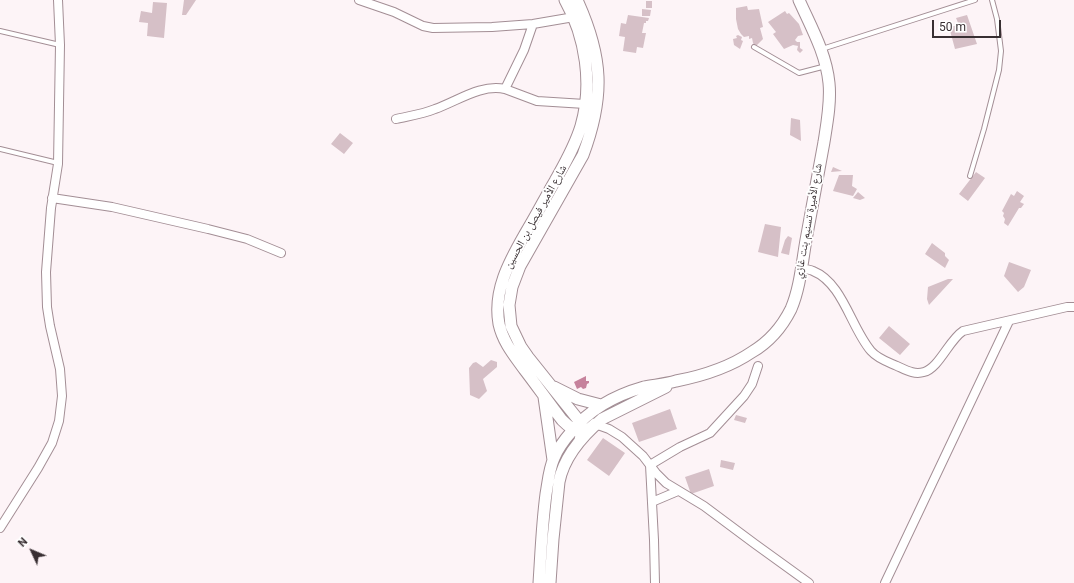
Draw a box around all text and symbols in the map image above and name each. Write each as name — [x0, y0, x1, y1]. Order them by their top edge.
scale bar — [934, 12, 1003, 38]
text: 50 m — [939, 20, 966, 34]
street label: شارع الأميرة تسنيم بنت غازي — [792, 162, 826, 280]
street label: شارع الأمير فيصل بن الحسين — [502, 163, 570, 271]
north arrow — [12, 531, 52, 571]
text: N — [16, 535, 30, 550]

